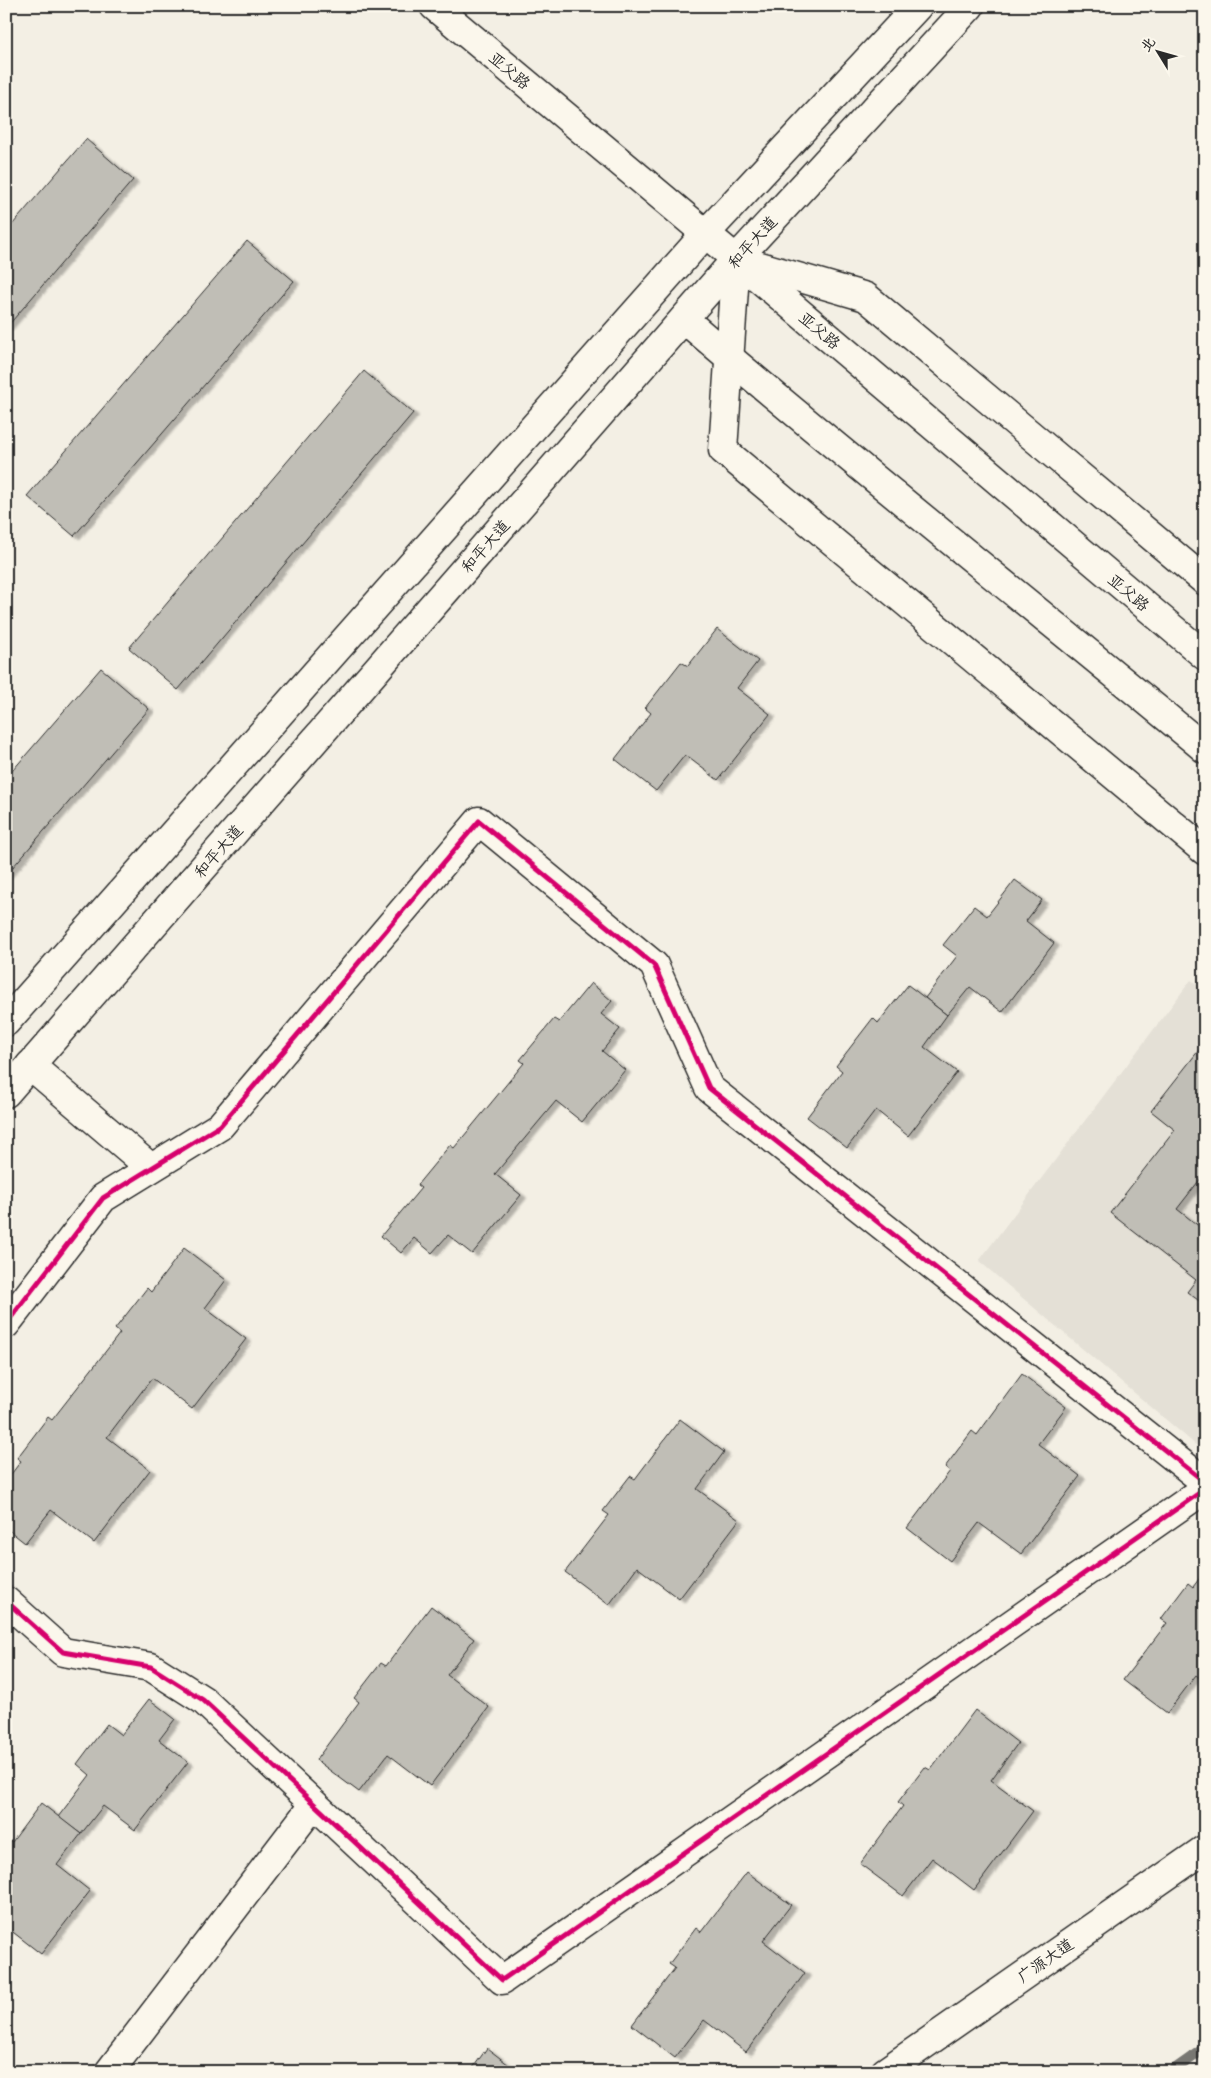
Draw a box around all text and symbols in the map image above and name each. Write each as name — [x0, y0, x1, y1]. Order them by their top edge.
north arrow — [1134, 28, 1184, 78]
text: 北 — [1135, 33, 1159, 55]
street label: 亚父路 — [485, 46, 535, 94]
street label: 和平大道 — [722, 211, 782, 273]
street label: 亚父路 — [795, 306, 845, 354]
street label: 和平大道 — [456, 515, 514, 577]
street label: 亚父路 — [1104, 568, 1154, 616]
street label: 和平大道 — [189, 820, 247, 882]
street label: 广源大道 — [1012, 1933, 1078, 1987]

